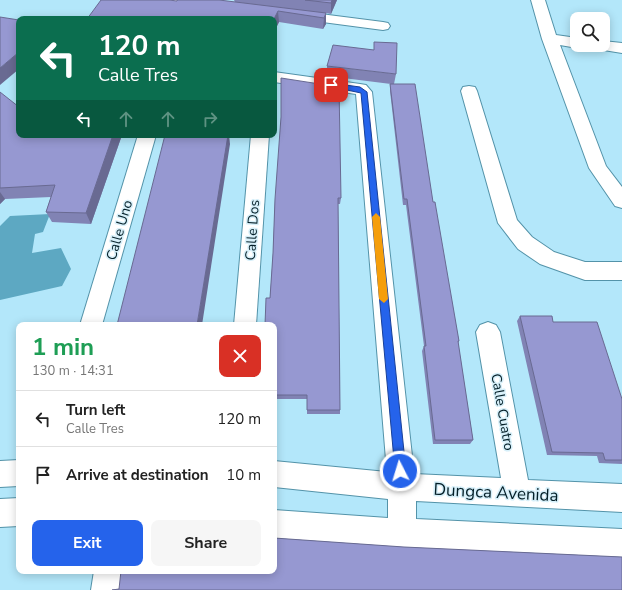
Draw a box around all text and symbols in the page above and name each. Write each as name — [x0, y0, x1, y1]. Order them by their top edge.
map controls — [570, 12, 610, 52]
button: search — [570, 12, 610, 52]
text: 120 m — [98, 27, 181, 65]
icon: left — [32, 32, 84, 84]
text: Calle Tres — [98, 63, 178, 87]
pin — [314, 68, 348, 102]
icon: arrive — [320, 74, 342, 96]
icon: left — [73, 108, 95, 130]
icon: ahead — [115, 108, 137, 130]
icon: ahead — [157, 108, 179, 130]
icon: right — [199, 108, 221, 130]
street label: Calle Uno — [102, 198, 137, 262]
street label: Calle Dos — [241, 199, 264, 261]
text: 1 min — [32, 331, 94, 363]
button: close — [219, 335, 261, 377]
text: 130 m · 14:31 — [32, 362, 114, 380]
street label: Calle Cuatro — [486, 372, 519, 452]
text: Turn left — [66, 400, 125, 420]
icon: left — [32, 408, 54, 430]
text: 120 m — [217, 409, 261, 429]
text: Calle Tres — [66, 420, 124, 438]
position arrow — [379, 450, 421, 492]
icon: arrive — [32, 464, 54, 486]
text: Arrive at destination — [66, 465, 209, 485]
text: 10 m — [226, 465, 261, 485]
street label: Dungca Avenida — [433, 478, 559, 507]
button: Exit — [32, 520, 143, 566]
button: Share — [151, 520, 261, 566]

